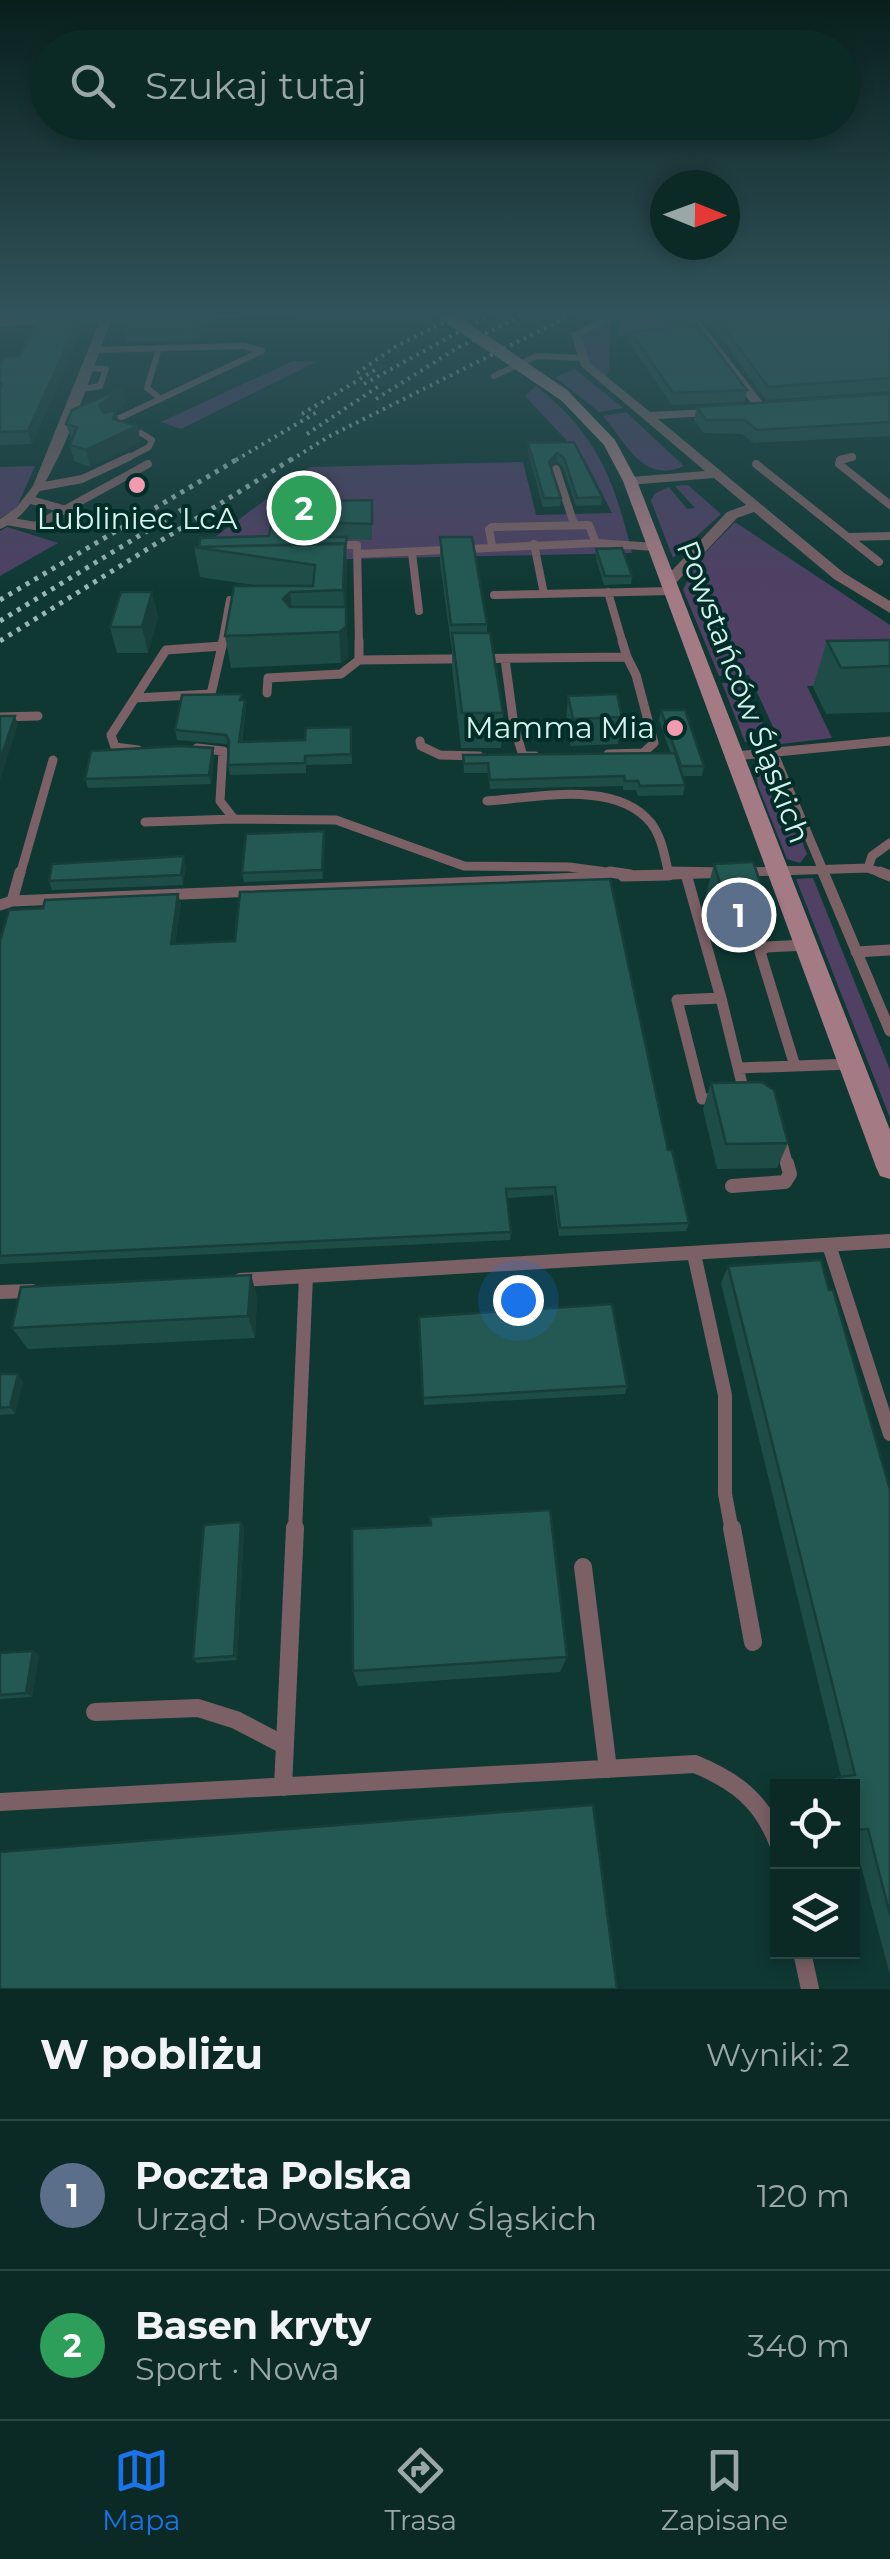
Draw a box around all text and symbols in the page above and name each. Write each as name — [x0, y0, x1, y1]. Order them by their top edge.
search box — [30, 30, 860, 140]
icon: search — [65, 58, 120, 113]
text: Szukaj tutaj — [145, 62, 367, 109]
north arrow — [650, 170, 740, 260]
pin: 2 — [272, 470, 336, 546]
marker: Lubliniec LcA — [126, 474, 148, 496]
place label: Lubliniec LcA — [36, 500, 238, 537]
street label: Powstańców Śląskich — [669, 535, 818, 848]
place label: Mamma Mia — [465, 709, 655, 746]
marker: Mamma Mia — [664, 717, 686, 739]
pin: 1 — [706, 878, 772, 952]
your location — [493, 1275, 544, 1326]
map controls — [770, 1779, 860, 1959]
button: locate — [770, 1779, 860, 1869]
button: layers — [770, 1869, 860, 1959]
text: W pobliżu — [40, 2028, 263, 2080]
text: Wyniki: 2 — [706, 2035, 850, 2074]
text: Poczta Polska — [135, 2152, 412, 2199]
text: 1 — [66, 2176, 79, 2215]
text: 120 m — [757, 2176, 850, 2215]
text: Urząd · Powstańców Śląskich — [135, 2199, 597, 2238]
text: Basen kryty — [135, 2302, 371, 2349]
text: 2 — [63, 2326, 82, 2365]
text: 340 m — [747, 2326, 850, 2365]
text: Sport · Nowa — [135, 2349, 340, 2388]
tab: Mapa — [102, 2443, 181, 2537]
tab: Trasa — [384, 2443, 457, 2537]
tab: Zapisane — [661, 2443, 788, 2537]

